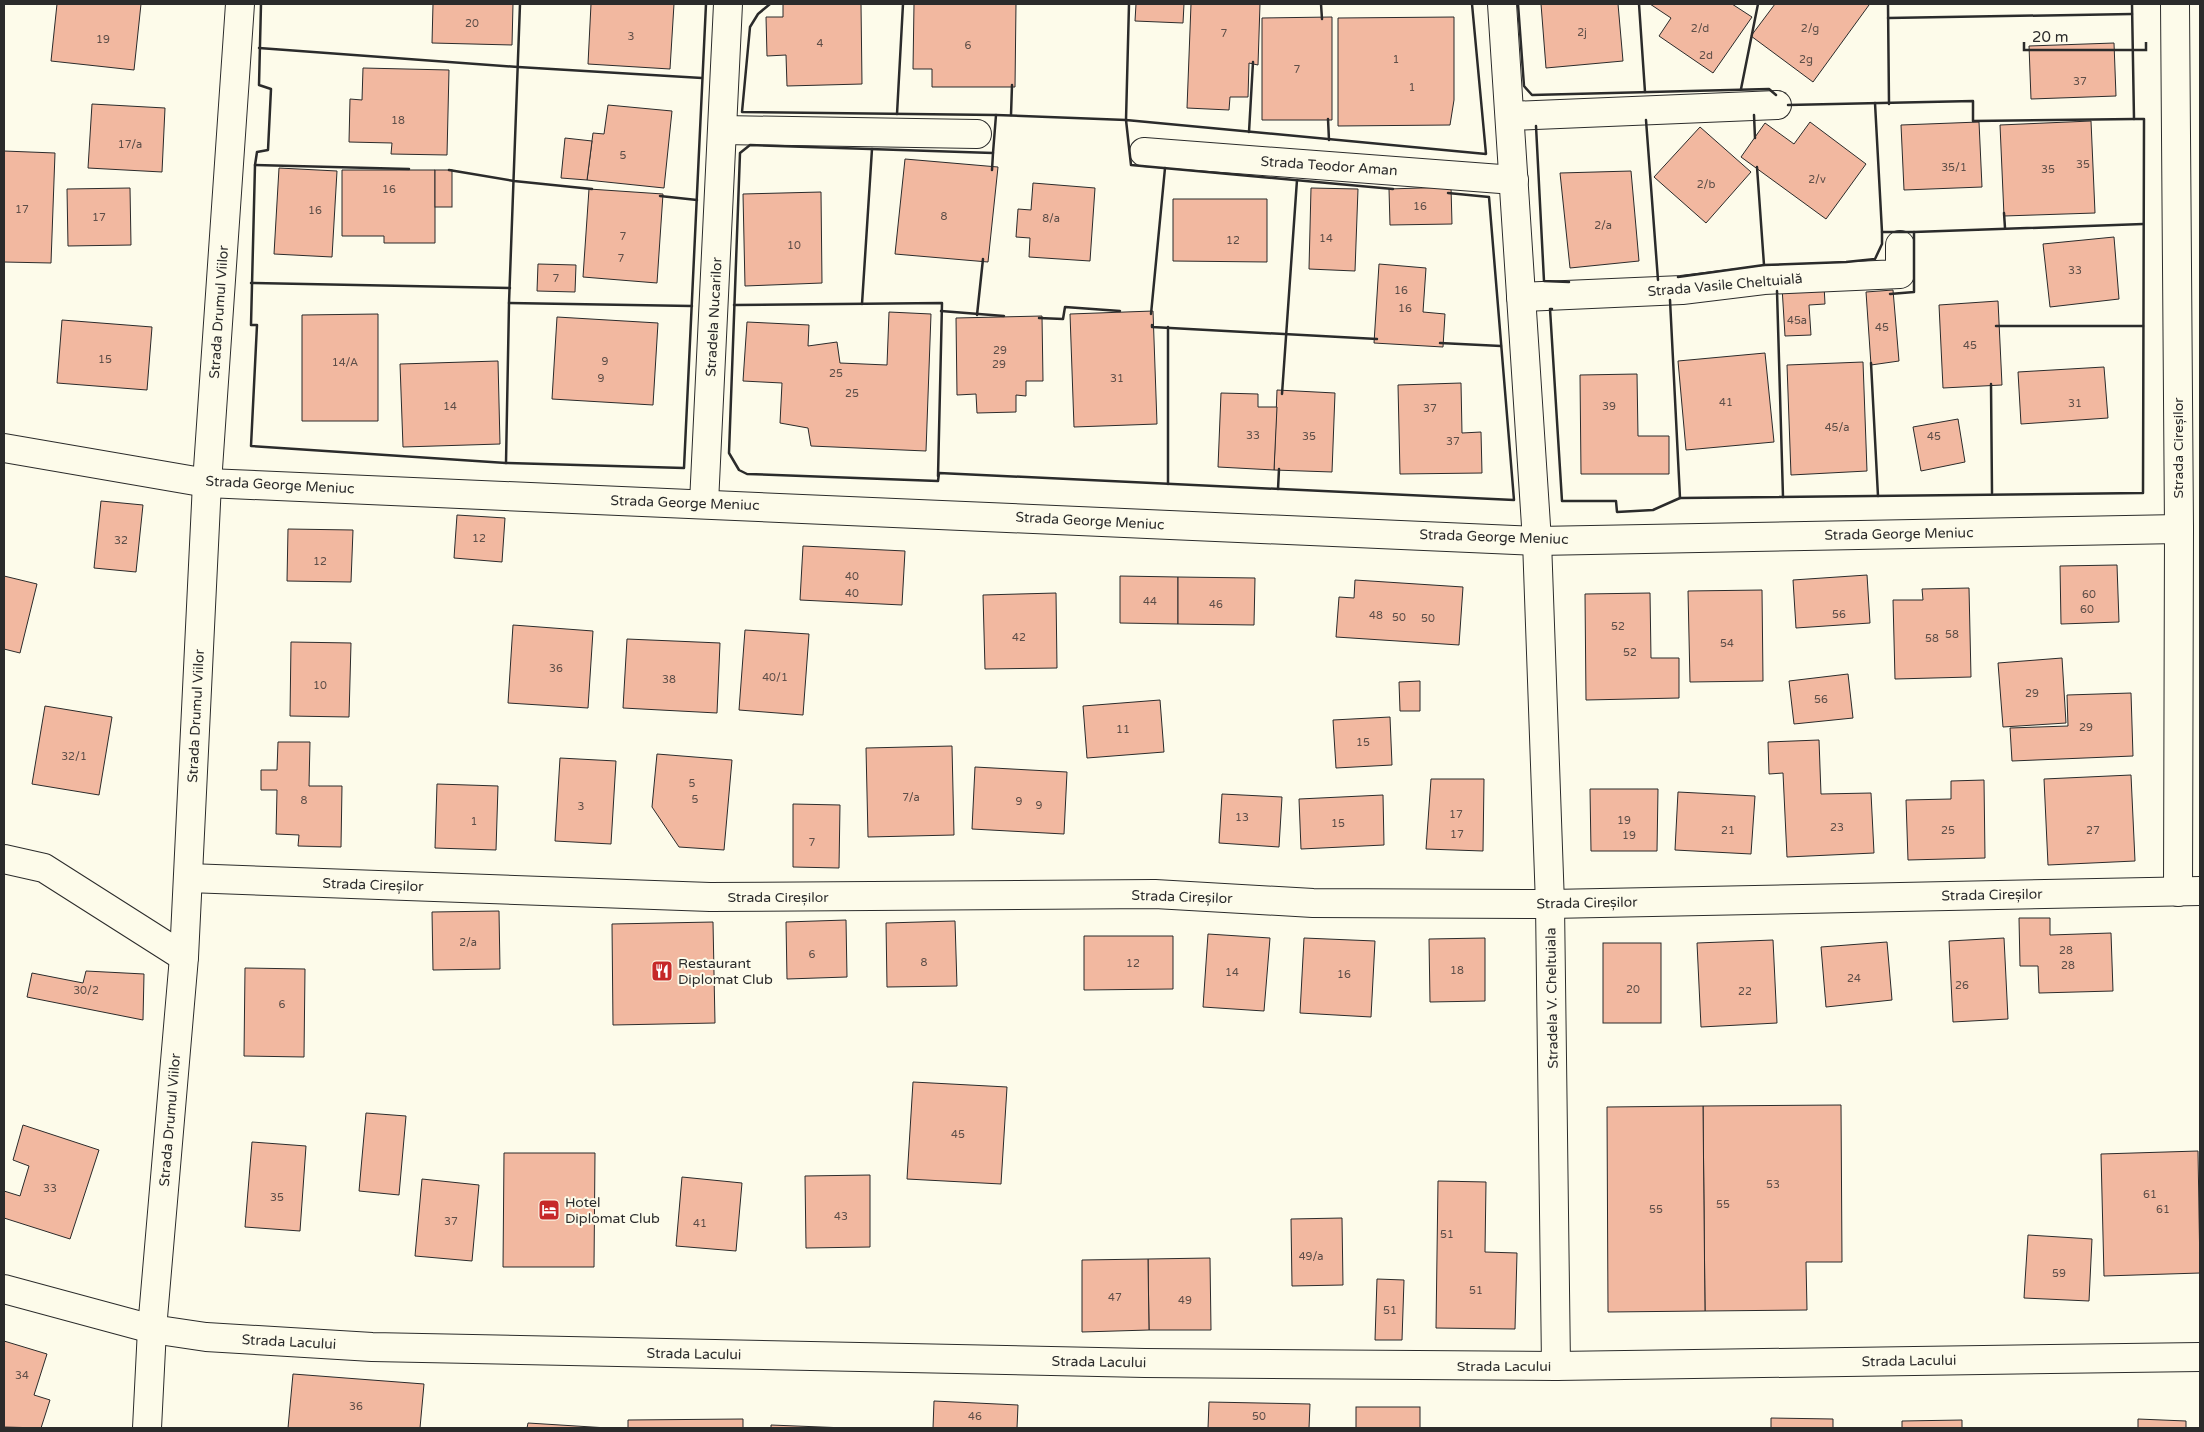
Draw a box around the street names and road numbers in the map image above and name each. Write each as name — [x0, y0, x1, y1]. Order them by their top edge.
street label: Strada Teodor Aman — [1260, 153, 1398, 179]
street label: Strada Drumul Viilor — [206, 244, 232, 379]
street label: Stradela Nucarilor — [702, 256, 726, 377]
street label: Strada Vasile Cheltuială — [1647, 270, 1803, 300]
street label: Strada Cireșilor — [2170, 397, 2187, 499]
street label: Strada George Meniuc — [205, 473, 355, 497]
street label: Strada George Meniuc — [610, 492, 760, 514]
street label: Strada George Meniuc — [1015, 509, 1165, 533]
street label: Strada George Meniuc — [1824, 524, 1974, 544]
street label: Strada George Meniuc — [1419, 526, 1569, 548]
street label: Strada Drumul Viilor — [184, 648, 208, 783]
street label: Strada Cireșilor — [322, 875, 424, 895]
street label: Strada Cireșilor — [1941, 886, 2043, 904]
street label: Strada Cireșilor — [1131, 887, 1233, 907]
street label: Strada Cireșilor — [727, 889, 829, 906]
street label: Strada Cireșilor — [1536, 894, 1638, 912]
street label: Stradela V. Cheltuiala — [1542, 927, 1562, 1069]
street label: Strada Drumul Viilor — [156, 1052, 184, 1187]
street label: Strada Lacului — [241, 1331, 337, 1353]
street label: Strada Lacului — [647, 1345, 741, 1363]
street label: Strada Lacului — [1862, 1352, 1956, 1370]
street label: Strada Lacului — [1052, 1353, 1146, 1371]
street label: Strada Lacului — [1457, 1358, 1551, 1375]

